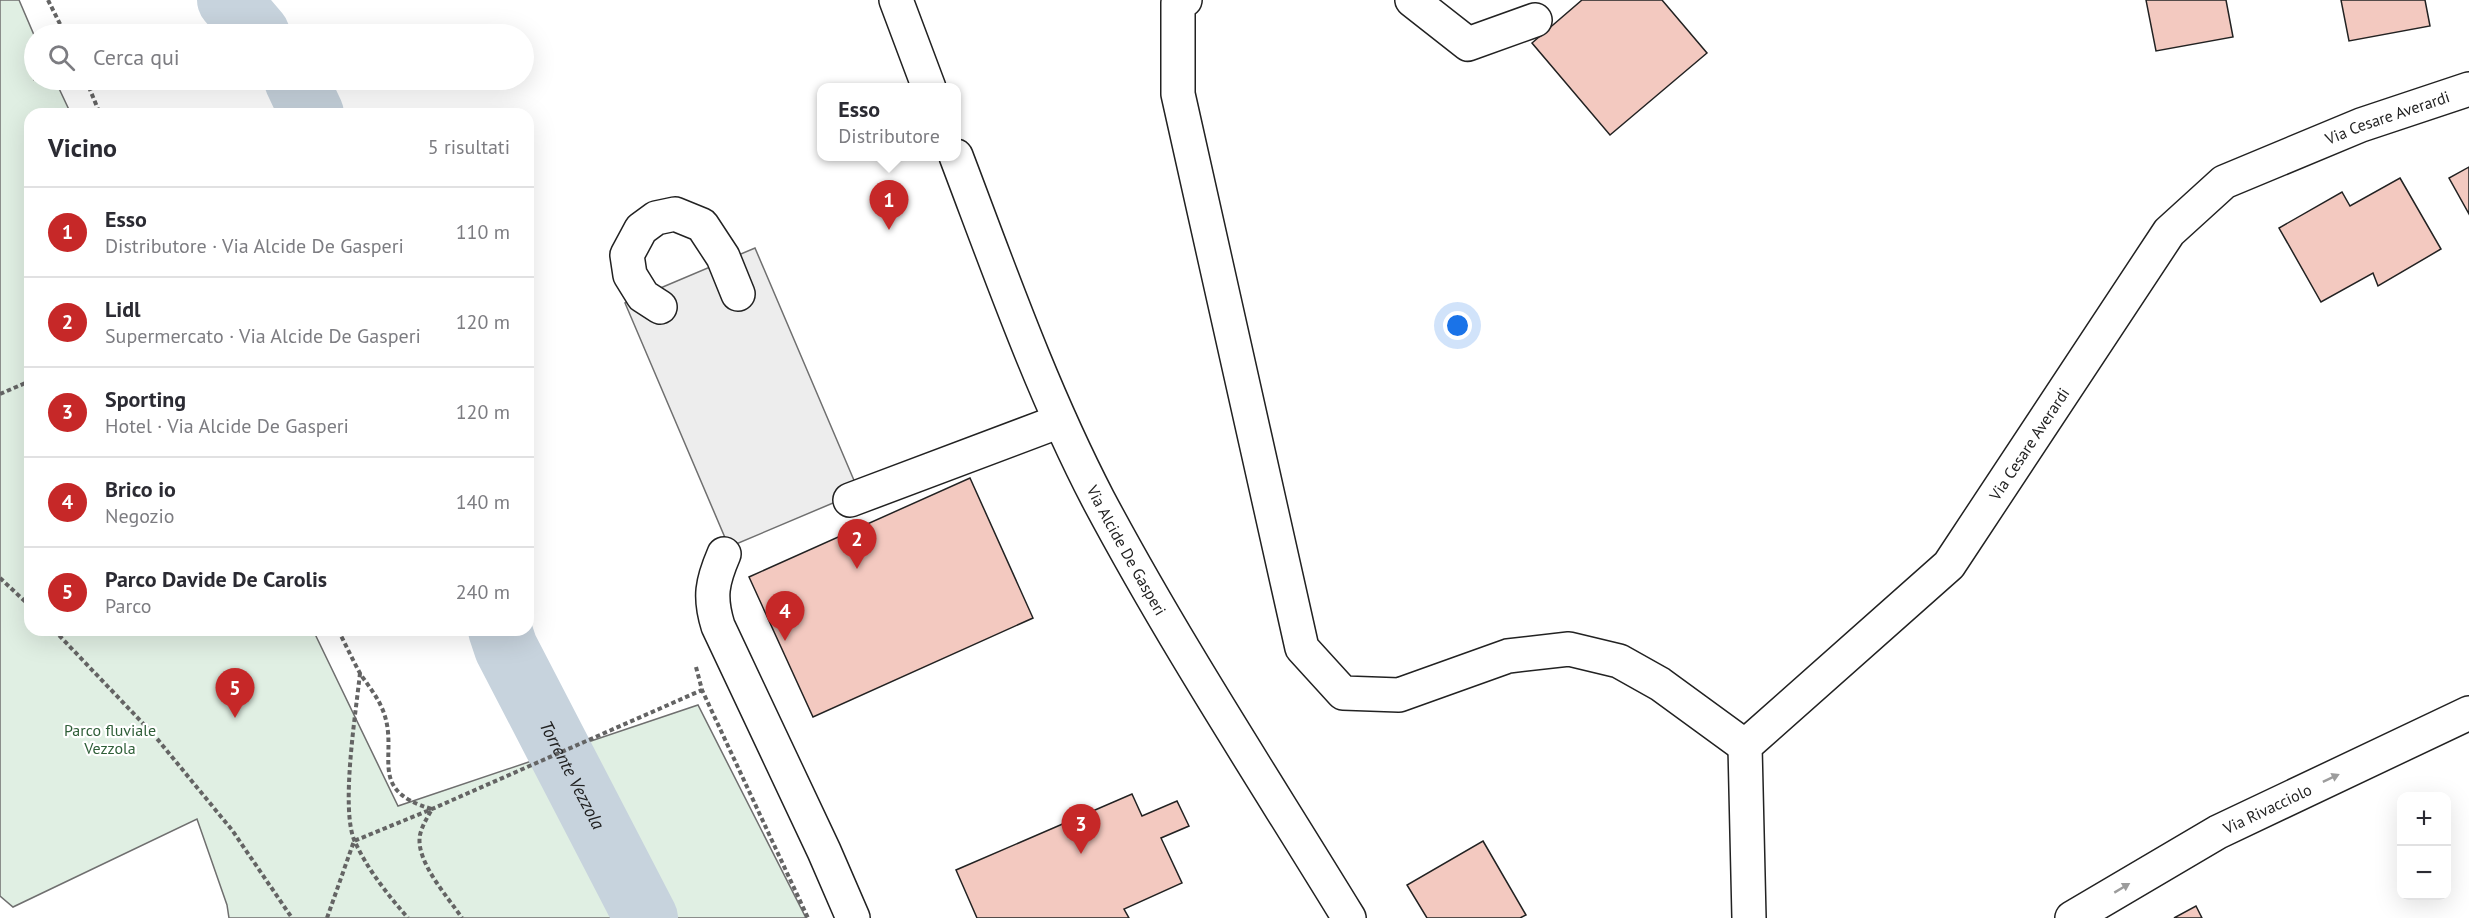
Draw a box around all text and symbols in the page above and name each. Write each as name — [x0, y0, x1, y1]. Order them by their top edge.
search box — [24, 24, 534, 90]
icon: search — [45, 41, 78, 74]
text: Cerca qui — [93, 43, 180, 71]
popup — [817, 83, 961, 161]
street label: Via Cesare Averardi — [2321, 86, 2452, 149]
text: Esso — [838, 95, 880, 123]
text: Distributore — [838, 123, 940, 149]
text: Vicino — [48, 131, 117, 164]
text: 5 risultati — [428, 134, 510, 160]
pin: 1 — [870, 180, 908, 230]
text: Esso — [105, 205, 147, 233]
text: 1 — [62, 219, 73, 245]
text: 110 m — [456, 219, 510, 245]
text: Distributore · Via Alcide De Gasperi — [105, 233, 404, 259]
text: Lidl — [105, 295, 141, 323]
text: 2 — [62, 309, 73, 335]
text: 120 m — [456, 309, 510, 335]
your location — [1443, 311, 1472, 340]
text: Supermercato · Via Alcide De Gasperi — [105, 323, 421, 349]
street label: Via Cesare Averardi — [1984, 384, 2073, 505]
text: Sporting — [105, 385, 186, 413]
text: 3 — [62, 399, 73, 425]
text: 120 m — [456, 399, 510, 425]
text: Hotel · Via Alcide De Gasperi — [105, 413, 349, 439]
text: Brico io — [105, 475, 176, 503]
street label: Via Alcide De Gasperi — [1082, 481, 1171, 619]
text: 4 — [62, 489, 73, 515]
text: 140 m — [456, 489, 510, 515]
text: Negozio — [105, 503, 175, 529]
pin: 2 — [838, 520, 876, 569]
text: Parco Davide De Carolis — [105, 565, 327, 593]
text: 5 — [62, 579, 73, 605]
text: 240 m — [456, 579, 510, 605]
pin: 4 — [766, 592, 804, 641]
text: Parco — [105, 593, 151, 619]
pin: 5 — [216, 668, 254, 718]
water label: Torrente Vezzola — [535, 716, 610, 833]
park label: Parco fluviale Vezzola — [64, 720, 156, 758]
one-way arrow — [2323, 773, 2340, 782]
street label: Via Rivacciolo — [2219, 779, 2315, 839]
map controls — [2397, 792, 2451, 900]
button: + — [2397, 792, 2451, 846]
pin: 3 — [1062, 804, 1100, 854]
button: − — [2397, 846, 2451, 900]
one-way arrow — [2114, 883, 2130, 894]

